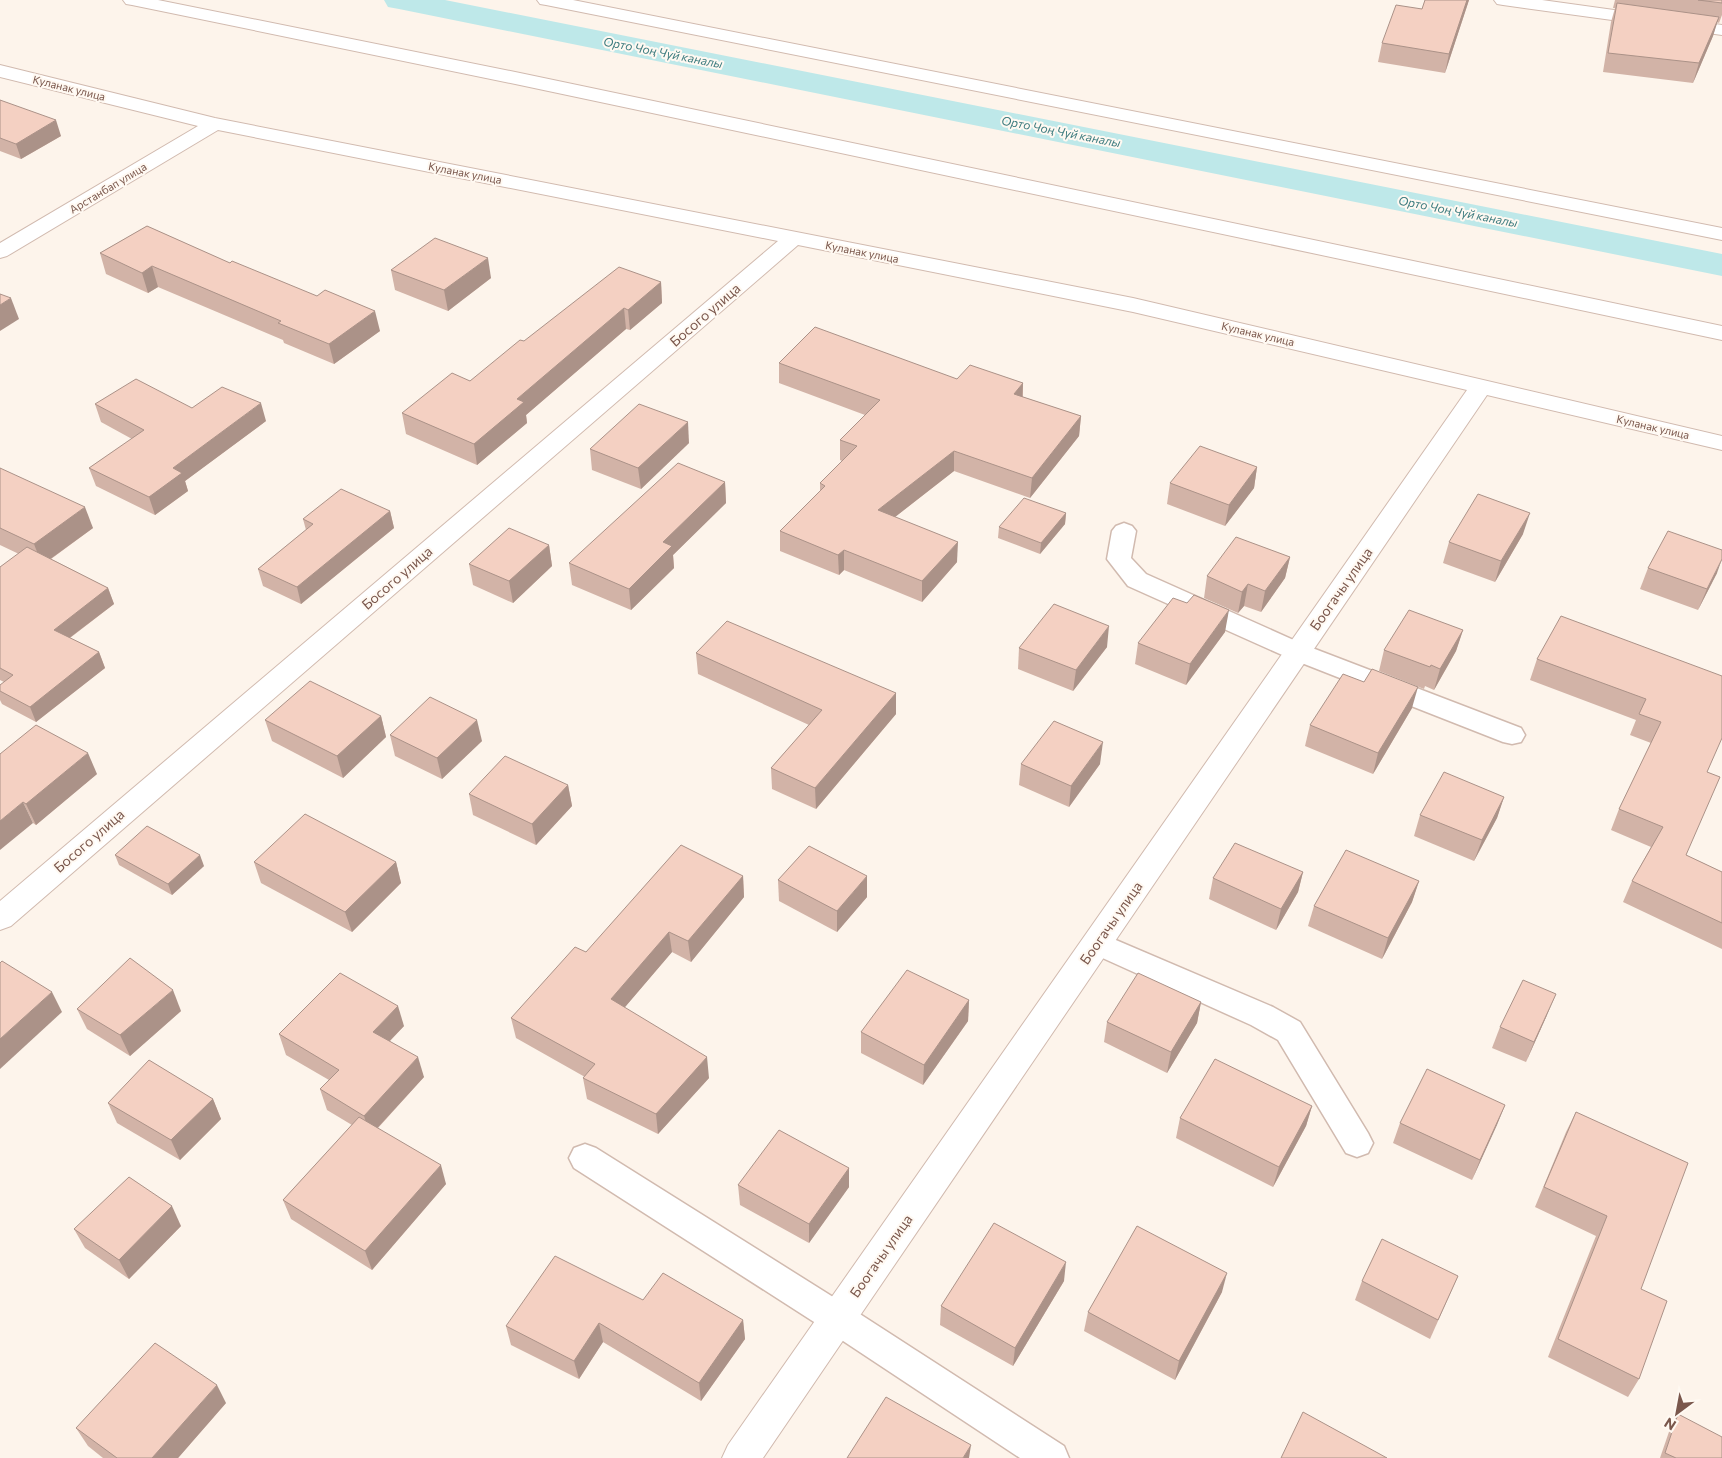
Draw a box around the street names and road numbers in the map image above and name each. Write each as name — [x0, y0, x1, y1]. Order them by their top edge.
street label: Куланак улица — [31, 72, 107, 103]
street label: Арстанбап улица — [67, 159, 149, 216]
street label: Куланак улица — [427, 159, 503, 186]
street label: Куланак улица — [824, 238, 900, 265]
street label: Босого улица — [666, 279, 743, 350]
street label: Куланак улица — [1220, 319, 1296, 348]
street label: Куланак улица — [1615, 412, 1691, 441]
street label: Босого улица — [358, 542, 435, 613]
street label: Боогачы улица — [1306, 544, 1376, 634]
street label: Босого улица — [50, 805, 127, 876]
street label: Боогачы улица — [1076, 878, 1146, 968]
street label: Боогачы улица — [846, 1211, 916, 1301]

